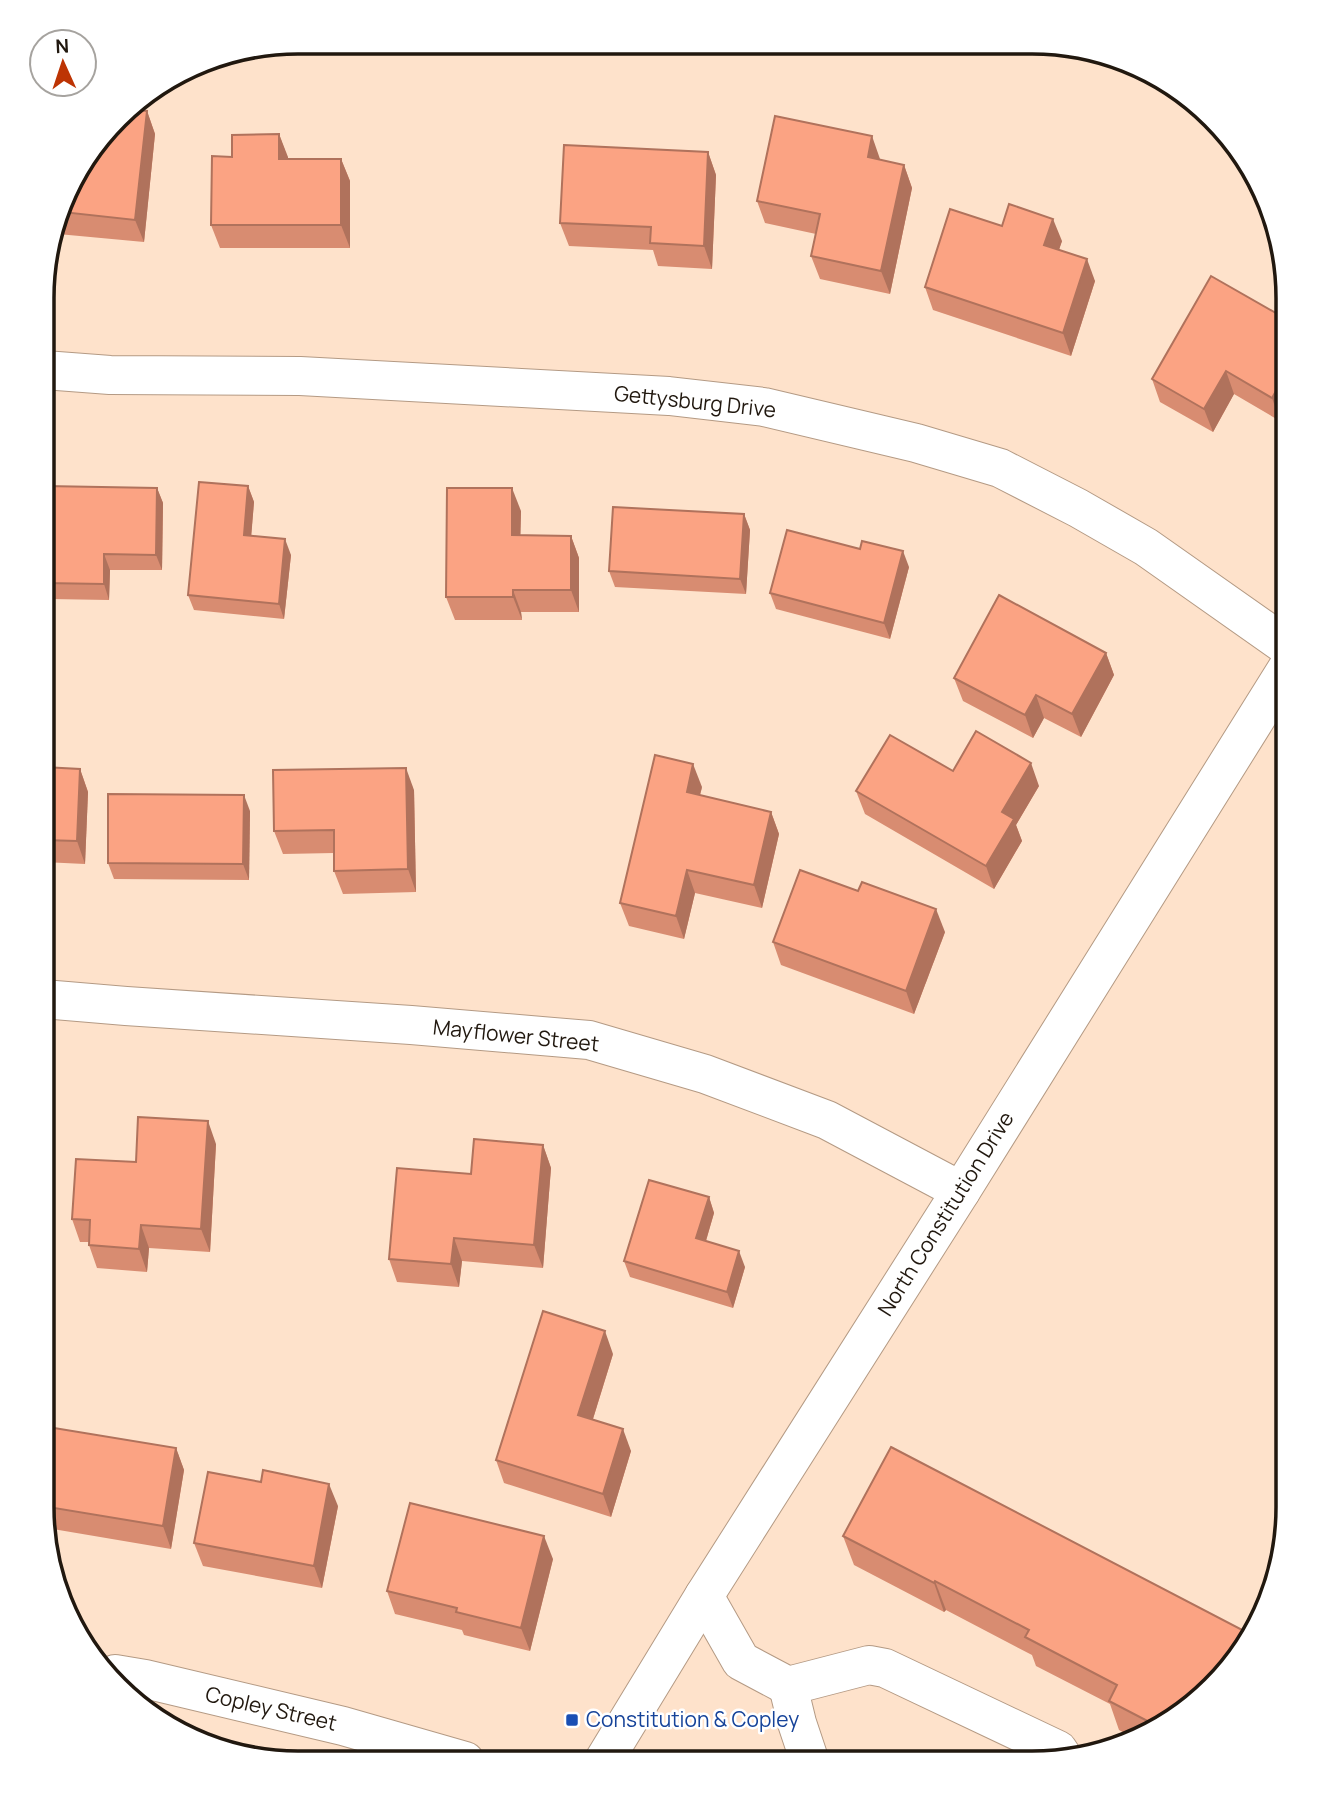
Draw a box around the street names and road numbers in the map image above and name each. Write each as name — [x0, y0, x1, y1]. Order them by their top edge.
street label: Gettysburg Drive — [613, 379, 777, 423]
street label: Mayflower Street — [432, 1012, 601, 1058]
street label: North Constitution Drive — [871, 1106, 1020, 1321]
street label: Copley Street — [203, 1679, 340, 1737]

